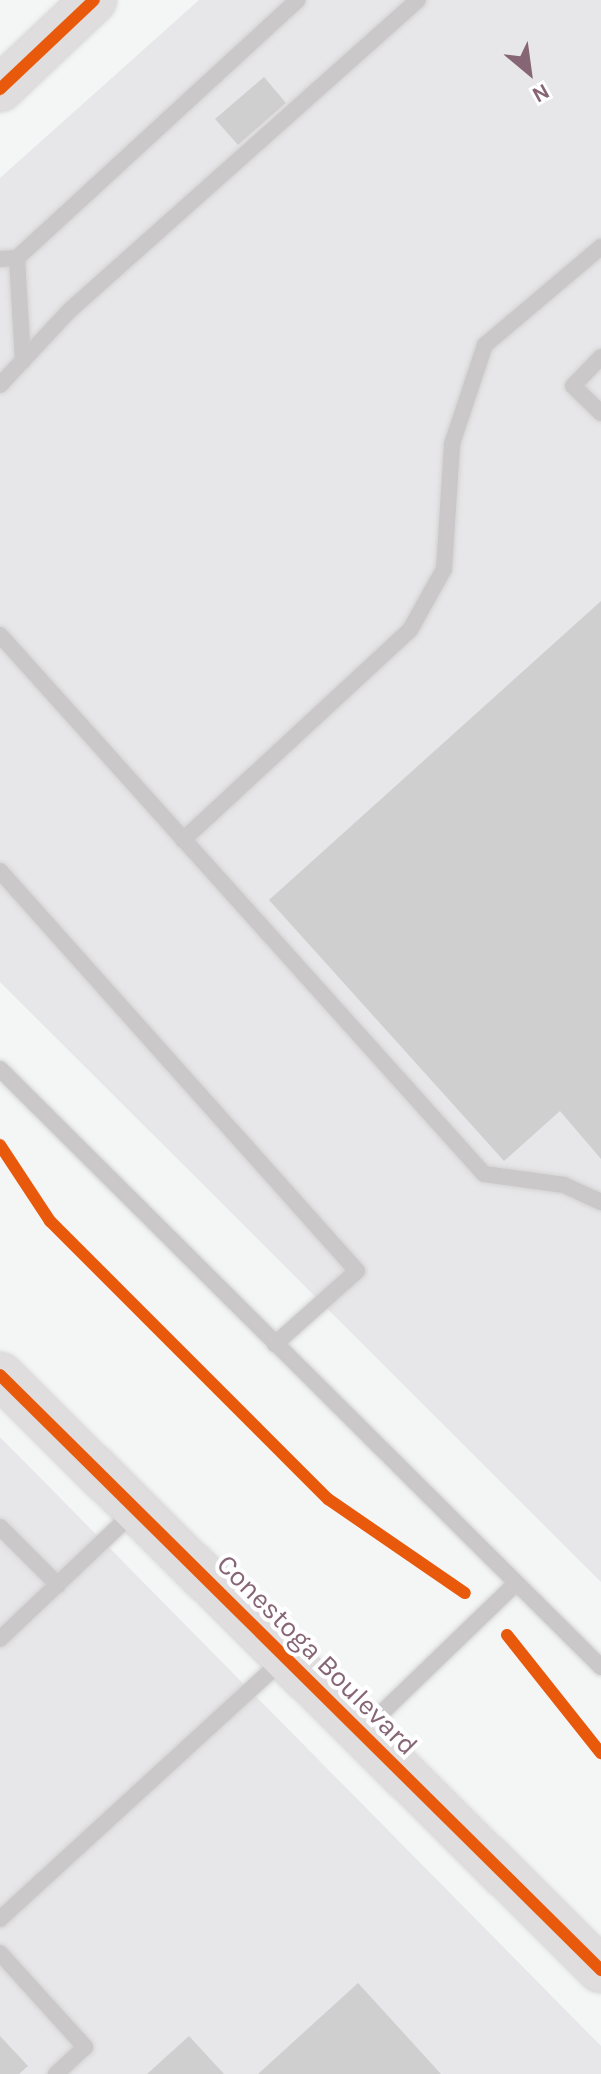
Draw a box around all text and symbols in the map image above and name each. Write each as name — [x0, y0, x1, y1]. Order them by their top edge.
north arrow — [489, 32, 569, 112]
text: N — [527, 78, 554, 108]
street label: Conestoga Boulevard — [210, 1548, 424, 1762]

